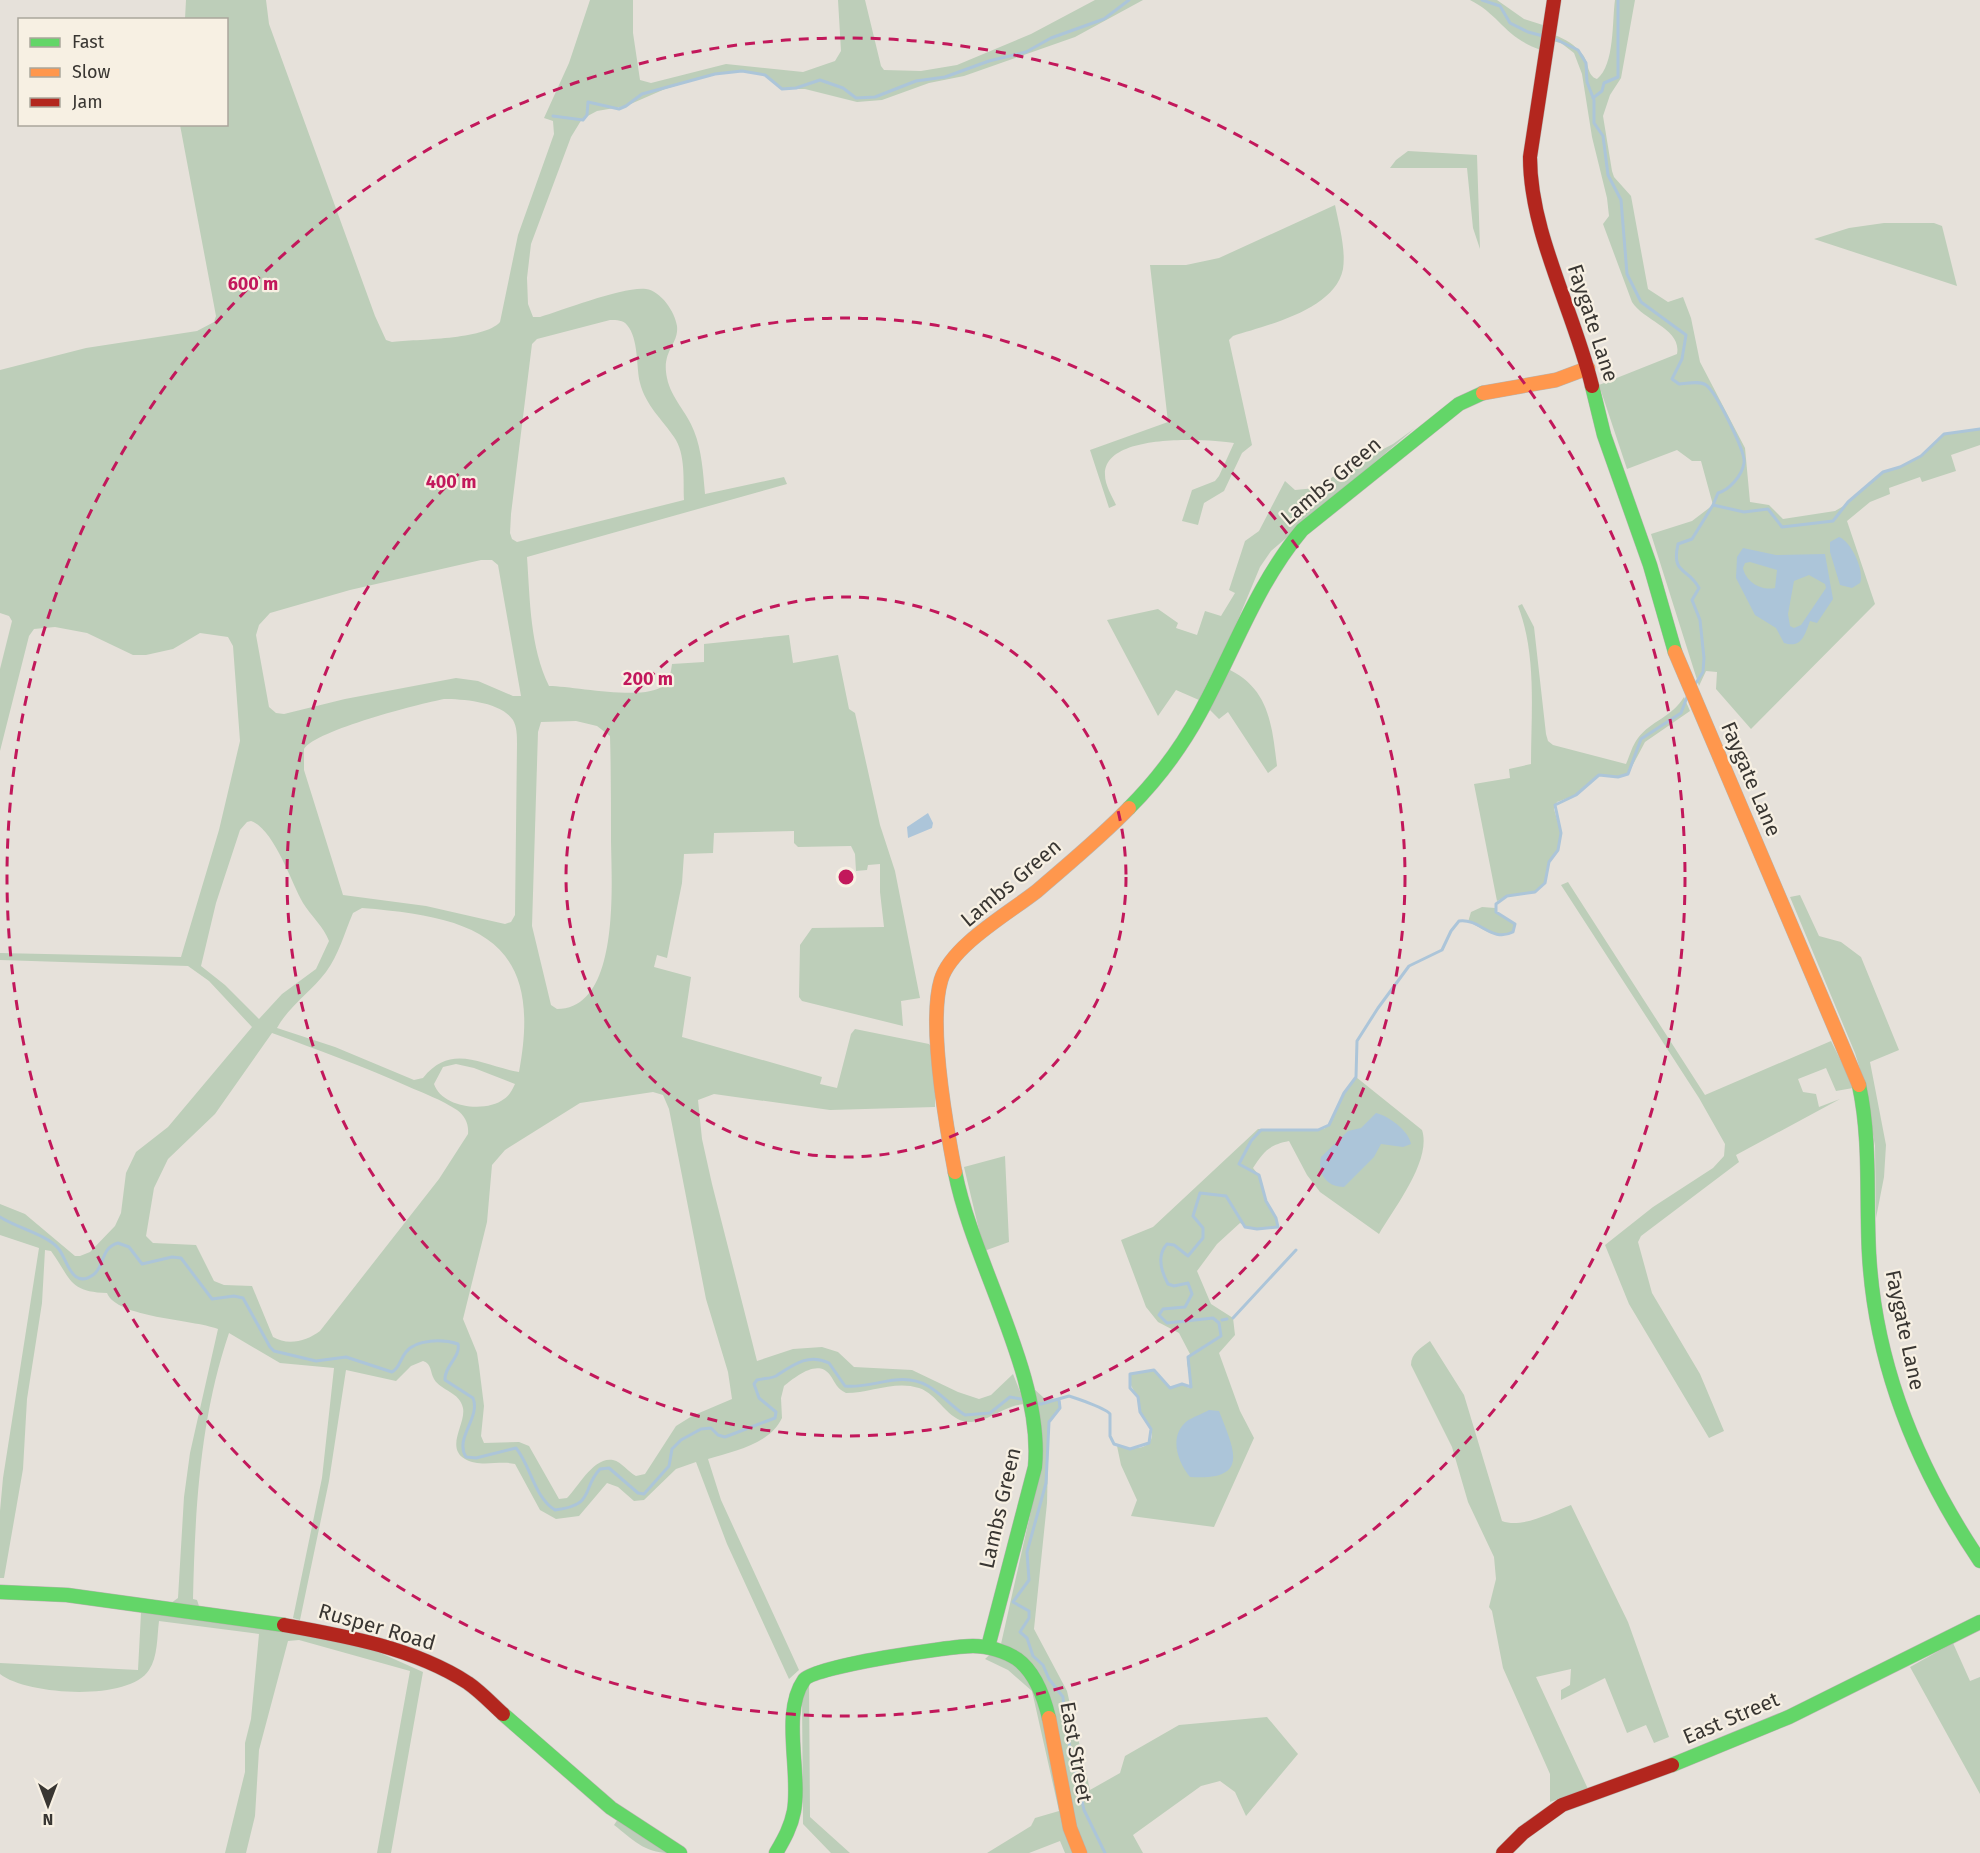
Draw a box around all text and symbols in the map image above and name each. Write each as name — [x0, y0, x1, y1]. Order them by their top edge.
legend — [18, 18, 228, 126]
text: Fast — [72, 31, 105, 53]
text: Slow — [72, 61, 111, 83]
text: Jam — [72, 91, 103, 113]
street label: Faygate Lane — [1562, 261, 1624, 385]
text: 600 m — [228, 273, 278, 295]
street label: Lambs Green — [1275, 431, 1387, 531]
text: 400 m — [426, 471, 476, 493]
text: 200 m — [623, 668, 673, 690]
street label: Faygate Lane — [1715, 718, 1787, 840]
street label: Lambs Green — [955, 833, 1067, 933]
centre of rings — [836, 867, 856, 887]
street label: Faygate Lane — [1880, 1268, 1930, 1392]
street label: Lambs Green — [973, 1445, 1027, 1571]
street label: Rusper Road — [315, 1598, 439, 1656]
street label: East Street — [1679, 1686, 1783, 1750]
street label: East Street — [1054, 1699, 1098, 1805]
north arrow — [18, 1775, 78, 1835]
text: N — [43, 1810, 53, 1829]

